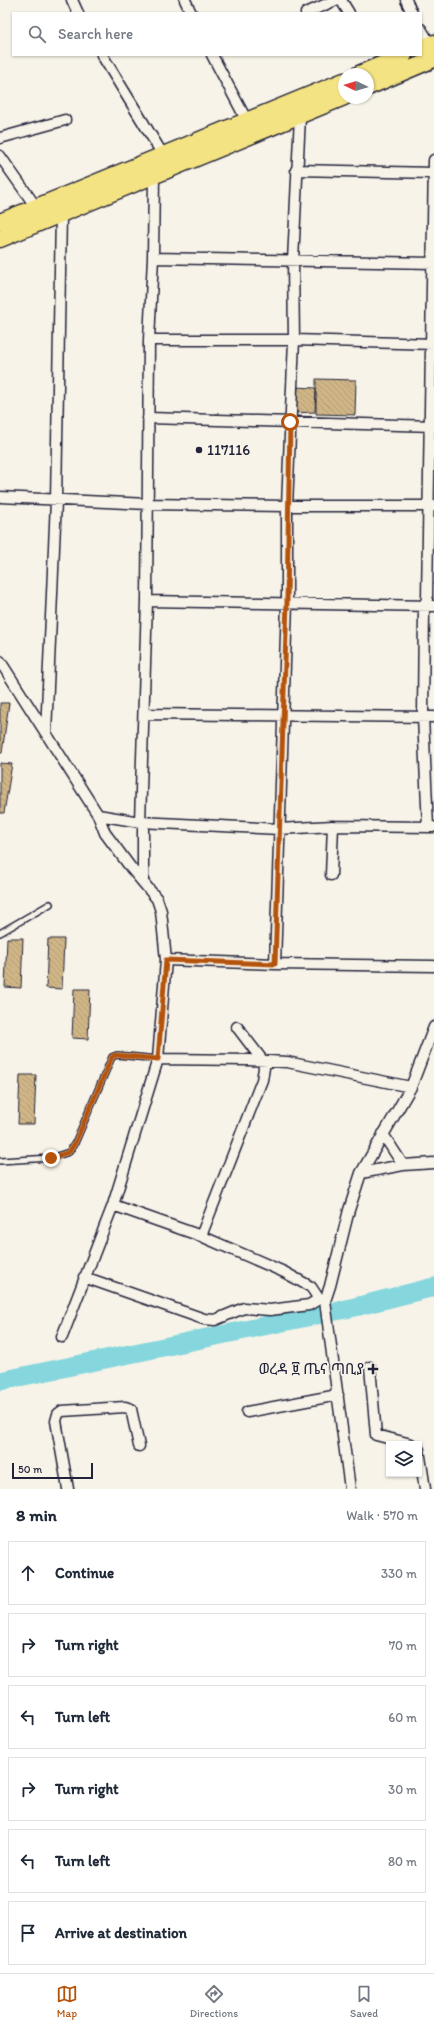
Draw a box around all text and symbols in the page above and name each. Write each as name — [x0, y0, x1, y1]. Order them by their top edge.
search box — [12, 12, 422, 56]
icon: search — [26, 23, 48, 45]
text: Search here — [58, 25, 133, 43]
north arrow — [338, 68, 374, 104]
route start — [281, 413, 299, 431]
place label: 117116 — [207, 441, 250, 459]
marker: 117116 — [194, 445, 204, 455]
route end — [42, 1149, 60, 1167]
place label: ወረዳ ፱ ጤና ጣቢያ — [258, 1360, 364, 1378]
marker: ወረዳ ፱ ጤና ጣቢያ — [367, 1363, 379, 1375]
map controls — [386, 1441, 422, 1477]
button: layers — [386, 1441, 422, 1477]
scale bar — [12, 1461, 93, 1480]
text: 50 m — [18, 1463, 42, 1476]
text: 8 min — [16, 1505, 57, 1525]
text: Walk · 570 m — [346, 1508, 418, 1523]
icon: ahead — [17, 1562, 39, 1584]
text: Continue — [55, 1564, 114, 1582]
text: 330 m — [381, 1566, 417, 1581]
icon: right — [17, 1634, 39, 1656]
text: Turn right — [55, 1636, 119, 1654]
text: 70 m — [389, 1638, 417, 1653]
icon: left — [17, 1706, 39, 1728]
text: Turn left — [55, 1708, 110, 1726]
text: 60 m — [388, 1710, 417, 1725]
icon: right — [17, 1778, 39, 1800]
text: Turn right — [55, 1780, 119, 1798]
text: 30 m — [388, 1782, 417, 1797]
icon: left — [17, 1850, 39, 1872]
text: Turn left — [55, 1852, 110, 1870]
text: 80 m — [388, 1854, 417, 1869]
icon: arrive — [17, 1922, 39, 1944]
text: Arrive at destination — [55, 1924, 187, 1942]
tab: Map — [56, 1983, 78, 2020]
tab: Directions — [190, 1983, 238, 2020]
tab: Saved — [350, 1983, 378, 2020]

